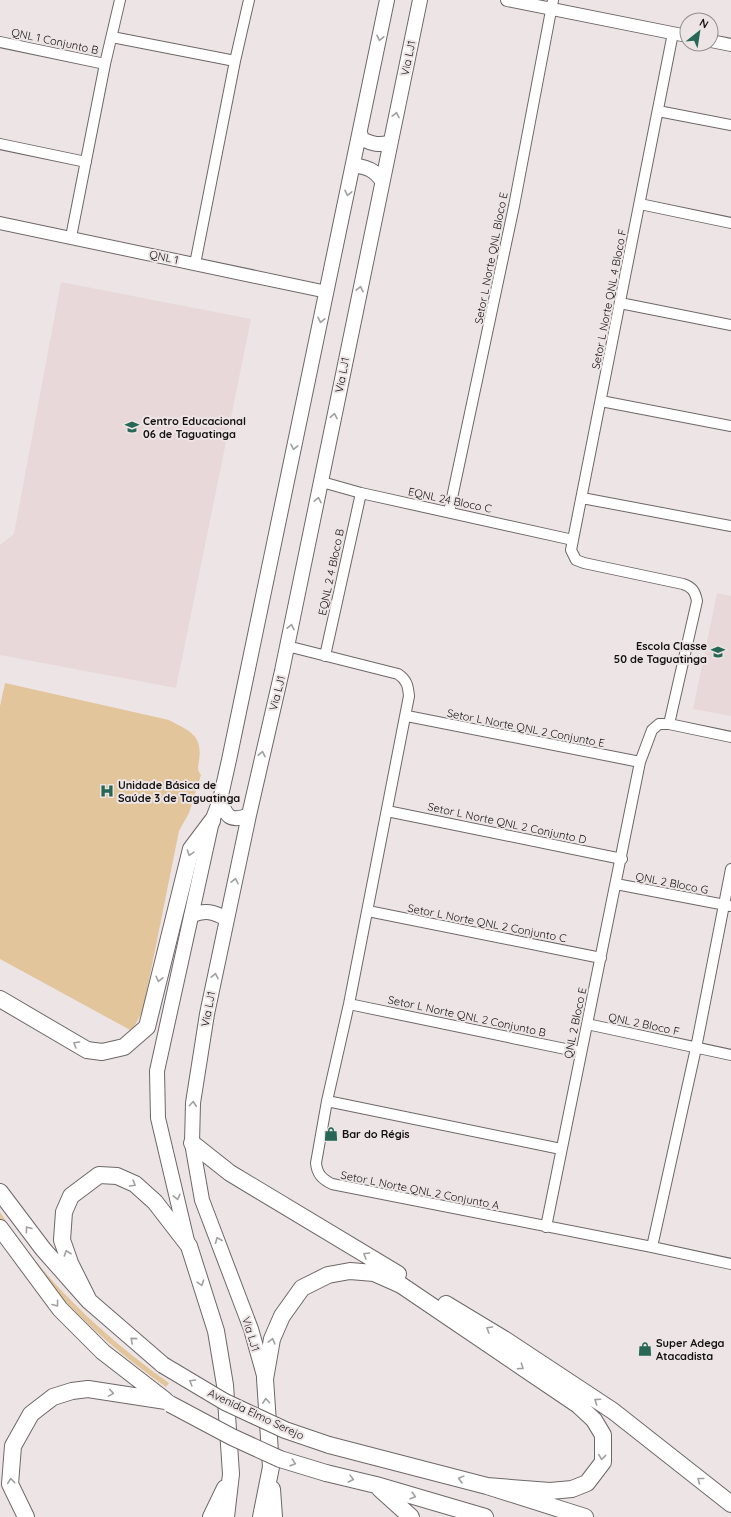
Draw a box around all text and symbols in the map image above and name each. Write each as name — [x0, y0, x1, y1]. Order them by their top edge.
north arrow — [679, 12, 719, 52]
text: N — [697, 15, 711, 31]
street label: QNL 1 Conjunto B — [10, 25, 100, 57]
one-way arrow — [376, 35, 384, 41]
street label: Via LJ1 — [397, 39, 419, 77]
one-way arrow — [391, 112, 399, 119]
one-way arrow — [344, 190, 352, 196]
street label: Setor L Norte QNL Bloco E — [471, 191, 511, 325]
street label: Setor L Norte QNL 4 Bloco F — [589, 228, 629, 370]
street label: QNL 1 — [148, 247, 180, 267]
one-way arrow — [356, 285, 364, 292]
one-way arrow — [318, 317, 326, 323]
street label: Via LJ1 — [332, 356, 352, 394]
one-way arrow — [330, 413, 338, 419]
place label: Centro Educacional 06 de Taguatinga — [143, 414, 246, 441]
school or university icon: Centro Educacional 06 de Taguatinga — [124, 419, 140, 435]
one-way arrow — [291, 444, 299, 451]
street label: EQNL 24 Bloco C — [407, 484, 493, 516]
one-way arrow — [313, 497, 321, 503]
street label: EQNL 2 4 Bloco B — [315, 527, 347, 617]
one-way arrow — [287, 624, 295, 630]
place label: Escola Classe 50 de Taguatinga — [614, 639, 707, 666]
school or university icon: Escola Classe 50 de Taguatinga — [710, 644, 726, 660]
street label: Via LJ1 — [266, 674, 288, 712]
street label: Setor L Norte QNL 2 Conjunto E — [446, 706, 606, 750]
one-way arrow — [258, 751, 266, 757]
place label: Unidade Básica de Saúde 3 de Taguatinga — [118, 778, 240, 805]
hospital icon: Unidade Básica de Saúde 3 de Taguatinga — [99, 783, 115, 799]
street label: Setor L Norte QNL 2 Conjunto D — [426, 799, 588, 847]
one-way arrow — [187, 850, 195, 857]
street label: QNL 2 Bloco G — [635, 869, 709, 897]
one-way arrow — [230, 878, 238, 884]
street label: Setor L Norte QNL 2 Conjunto C — [406, 901, 568, 945]
one-way arrow — [210, 973, 218, 979]
one-way arrow — [155, 976, 164, 983]
street label: QNL 2 Bloco E — [561, 986, 589, 1060]
street label: Via LJ1 — [198, 990, 218, 1028]
street label: Setor L Norte QNL 2 Conjunto B — [387, 992, 547, 1040]
street label: QNL 2 Bloco F — [607, 1010, 681, 1038]
one-way arrow — [73, 1042, 80, 1049]
one-way arrow — [188, 1101, 197, 1107]
shop icon: Bar do Régis — [323, 1126, 339, 1142]
place label: Bar do Régis — [342, 1127, 410, 1141]
street label: Setor L Norte QNL 2 Conjunto A — [340, 1168, 500, 1212]
one-way arrow — [129, 1179, 136, 1186]
one-way arrow — [172, 1194, 180, 1200]
one-way arrow — [25, 1226, 32, 1233]
one-way arrow — [214, 1236, 222, 1243]
one-way arrow — [63, 1250, 72, 1257]
one-way arrow — [363, 1252, 370, 1259]
one-way arrow — [196, 1280, 204, 1287]
one-way arrow — [51, 1300, 58, 1307]
street label: Via LJ1 — [239, 1315, 263, 1353]
one-way arrow — [486, 1327, 493, 1334]
place label: Super Adega Atacadista — [656, 1336, 725, 1363]
one-way arrow — [130, 1337, 137, 1344]
one-way arrow — [268, 1338, 276, 1344]
shop icon: Super Adega Atacadista — [637, 1341, 653, 1357]
one-way arrow — [517, 1362, 524, 1369]
one-way arrow — [189, 1380, 196, 1387]
street label: Avenida Elmo Serejo — [206, 1386, 307, 1443]
one-way arrow — [108, 1388, 114, 1397]
one-way arrow — [262, 1398, 271, 1404]
one-way arrow — [594, 1398, 601, 1406]
one-way arrow — [598, 1454, 607, 1460]
one-way arrow — [289, 1458, 296, 1467]
one-way arrow — [348, 1475, 354, 1483]
one-way arrow — [457, 1476, 464, 1484]
one-way arrow — [698, 1477, 705, 1484]
one-way arrow — [7, 1478, 16, 1485]
one-way arrow — [410, 1491, 417, 1500]

